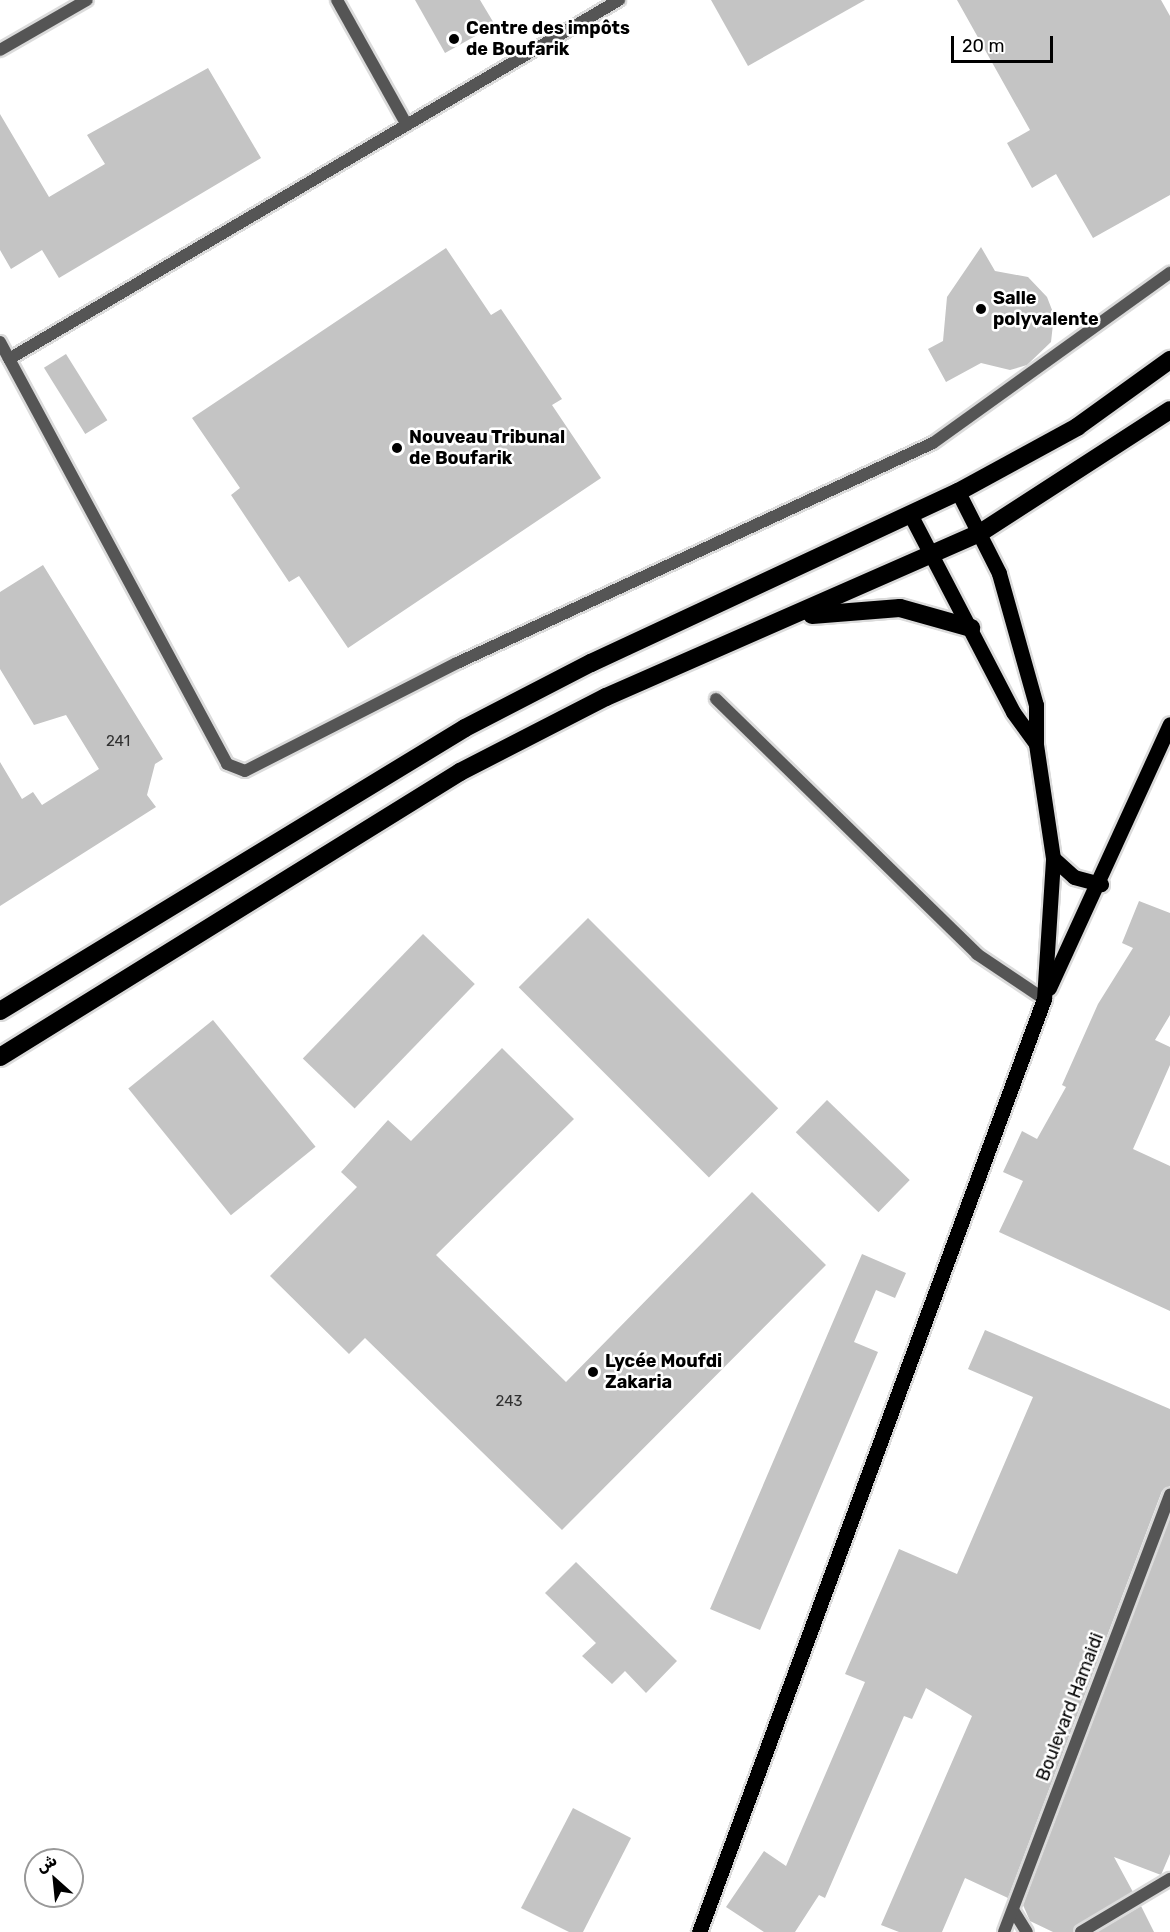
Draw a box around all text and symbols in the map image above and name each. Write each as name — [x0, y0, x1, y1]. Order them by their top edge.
place label: Centre des impôts de Boufarik — [466, 18, 630, 60]
scale bar — [954, 24, 1056, 62]
marker: Centre des impôts de Boufarik — [447, 32, 461, 46]
text: 20 m — [962, 35, 1004, 57]
place label: Salle polyvalente — [993, 288, 1099, 330]
marker: Salle polyvalente — [974, 302, 988, 316]
place label: Nouveau Tribunal de Boufarik — [409, 427, 565, 470]
marker: Nouveau Tribunal de Boufarik — [390, 441, 404, 455]
house number: 241 — [106, 733, 130, 751]
place label: Lycée Moufdi Zakaria — [605, 1351, 722, 1394]
marker: Lycée Moufdi Zakaria — [586, 1365, 600, 1379]
house number: 243 — [496, 1393, 522, 1411]
street label: Boulevard Hamaidi — [1032, 1630, 1108, 1784]
north arrow — [24, 1848, 84, 1908]
text: ش — [33, 1850, 60, 1876]

